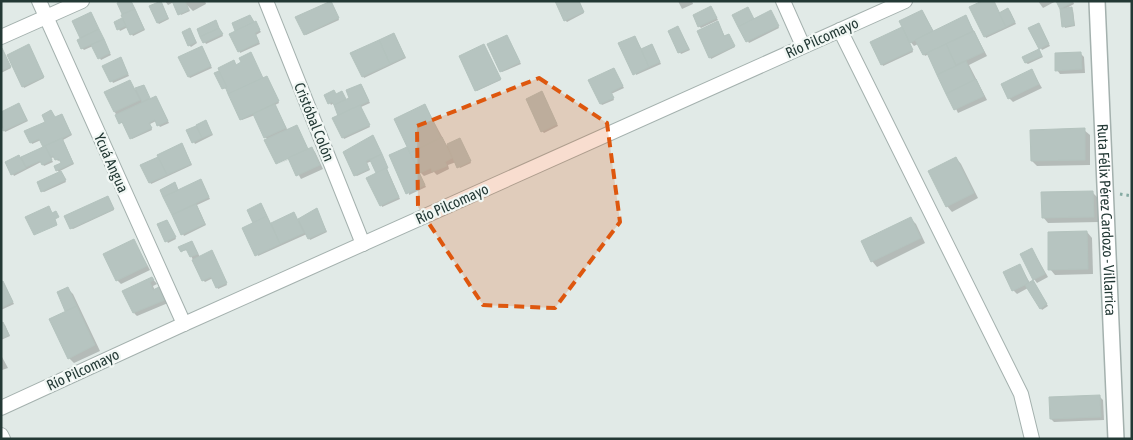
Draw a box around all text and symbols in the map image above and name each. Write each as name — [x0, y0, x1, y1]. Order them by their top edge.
street label: Río Pilcomayo — [783, 14, 861, 61]
street label: Cristóbal Colón — [291, 80, 338, 164]
street label: Ruta Félix Pérez Cardozo - Villarrica — [1094, 123, 1120, 316]
street label: Ycuá Angua — [91, 131, 132, 195]
street label: Río Pilcomayo — [413, 180, 491, 227]
street label: Río Pilcomayo — [44, 345, 122, 394]

